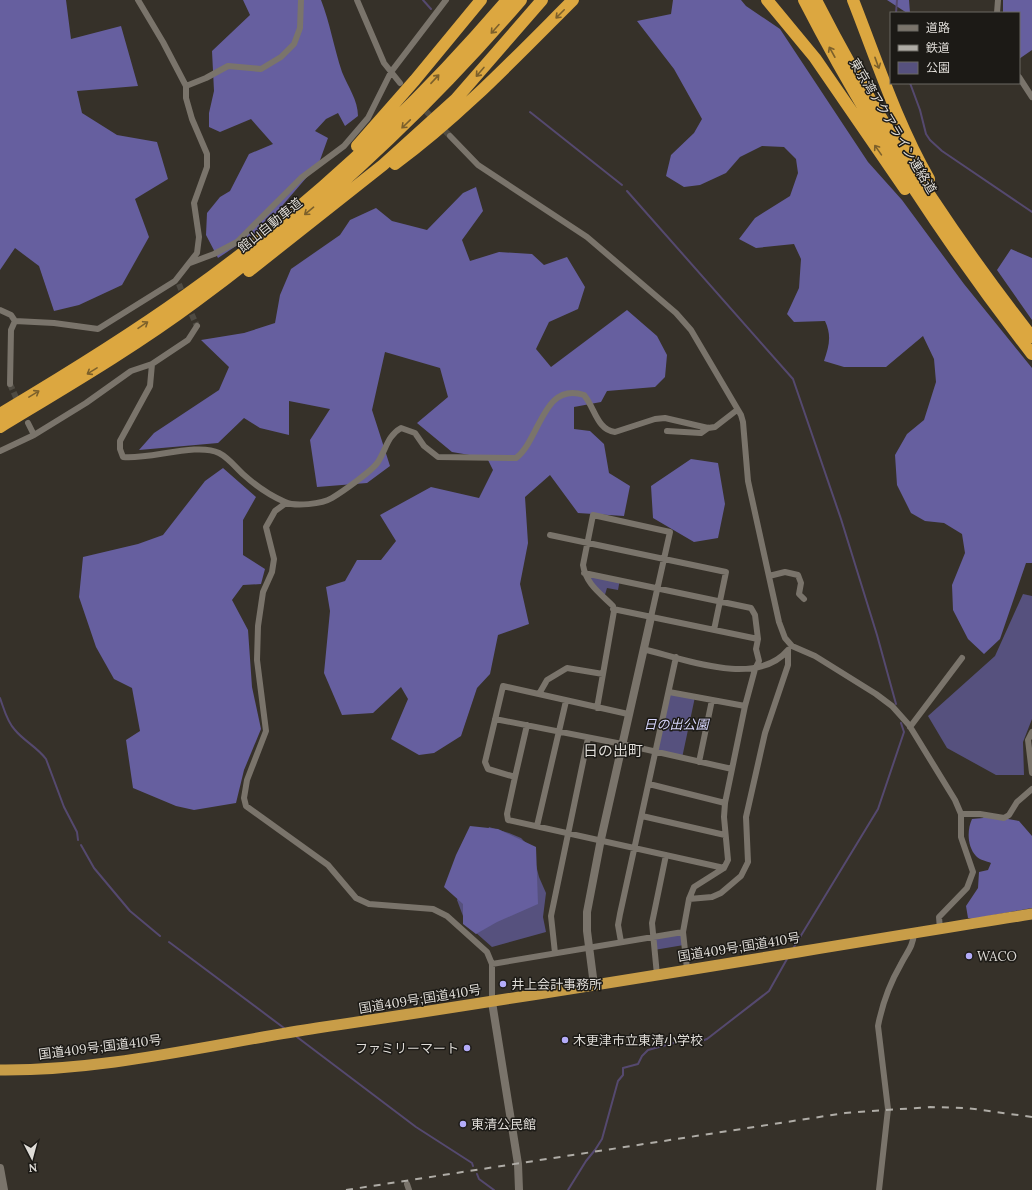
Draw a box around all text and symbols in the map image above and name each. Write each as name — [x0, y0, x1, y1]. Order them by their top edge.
one-way arrow — [555, 9, 565, 19]
legend — [890, 12, 1020, 84]
text: 道路 — [926, 20, 950, 35]
one-way arrow — [491, 24, 500, 34]
text: 鉄道 — [926, 40, 950, 55]
one-way arrow — [828, 46, 836, 58]
street label: 東京湾アクアライン連絡道 — [846, 55, 940, 197]
one-way arrow — [873, 56, 881, 68]
text: 公園 — [926, 60, 950, 75]
one-way arrow — [476, 66, 485, 76]
one-way arrow — [430, 74, 440, 84]
one-way arrow — [401, 119, 411, 129]
one-way arrow — [874, 145, 882, 156]
street label: 館山自動車道 — [234, 194, 306, 256]
one-way arrow — [304, 207, 315, 216]
one-way arrow — [138, 320, 149, 329]
one-way arrow — [87, 367, 98, 375]
one-way arrow — [28, 390, 39, 398]
park label: 日の出公園 — [643, 716, 710, 733]
district label: 日の出町 — [583, 741, 643, 760]
street label: 国道409号;国道410号 — [676, 929, 802, 965]
place label: WACO — [977, 948, 1017, 965]
marker: WACO — [964, 951, 974, 961]
place label: 井上会計事務所 — [511, 976, 602, 993]
marker: 井上会計事務所 — [498, 979, 508, 989]
street label: 国道409号;国道410号 — [357, 981, 483, 1017]
street label: 国道409号;国道410号 — [37, 1031, 163, 1063]
place label: 木更津市立東清小学校 — [573, 1032, 703, 1049]
marker: 木更津市立東清小学校 — [560, 1035, 570, 1045]
place label: ファミリーマート — [355, 1040, 459, 1057]
marker: ファミリーマート — [462, 1043, 472, 1053]
place label: 東清公民館 — [471, 1116, 536, 1133]
marker: 東清公民館 — [458, 1119, 468, 1129]
north arrow — [12, 1138, 52, 1178]
text: N — [28, 1161, 38, 1175]

